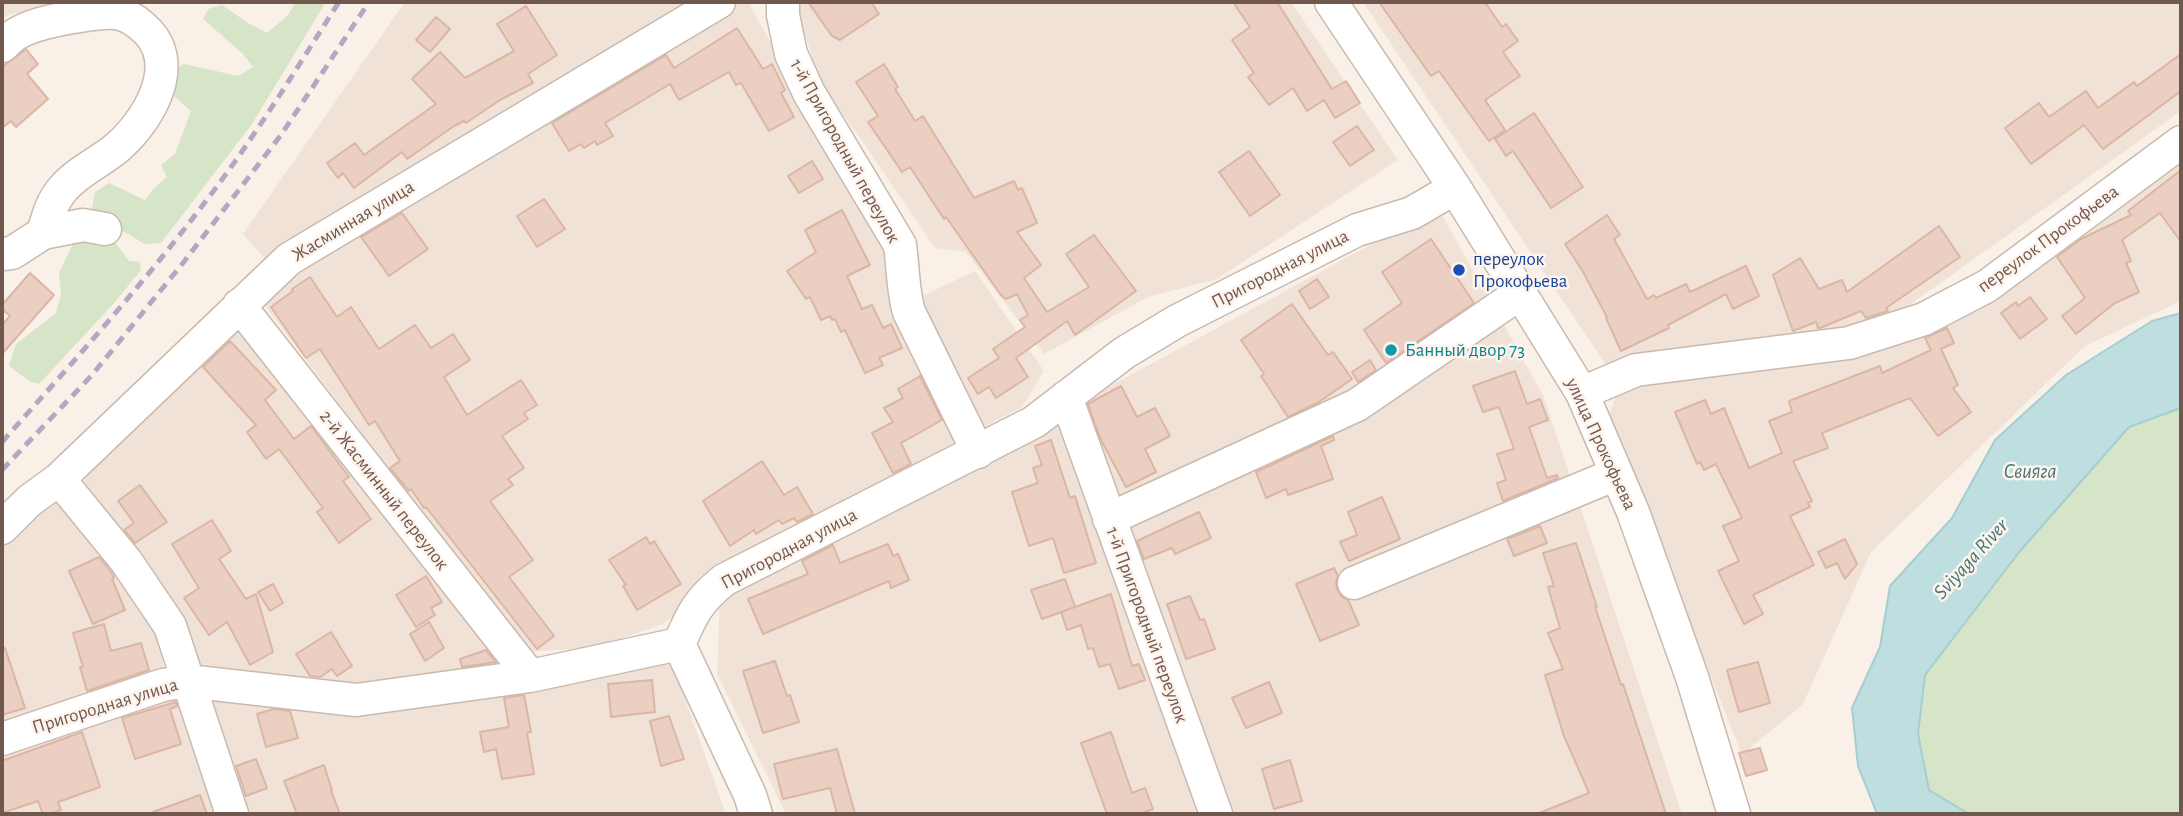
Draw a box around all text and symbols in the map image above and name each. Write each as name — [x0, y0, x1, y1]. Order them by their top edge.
street label: 1-й Пригородный переулок — [785, 55, 905, 247]
street label: Жасминная улица — [288, 175, 418, 267]
street label: переулок Прокофьева — [1973, 180, 2123, 298]
street label: Пригородная улица — [1207, 225, 1353, 313]
place label: переулок Прокофьева — [1473, 248, 1567, 292]
marker: переулок Прокофьева — [1451, 262, 1467, 278]
place label: Банный двор 73 — [1405, 339, 1525, 361]
marker: Банный двор 73 — [1383, 342, 1399, 358]
street label: улица Прокофьева — [1560, 374, 1642, 514]
street label: 2-й Жасминный переулок — [314, 405, 454, 575]
water label: Свияга — [2003, 459, 2057, 485]
street label: Пригородная улица — [717, 503, 861, 595]
water label: Sviyaga River — [1928, 513, 2014, 605]
street label: 1-й Пригородный переулок — [1101, 524, 1193, 726]
street label: Пригородная улица — [29, 673, 181, 739]

